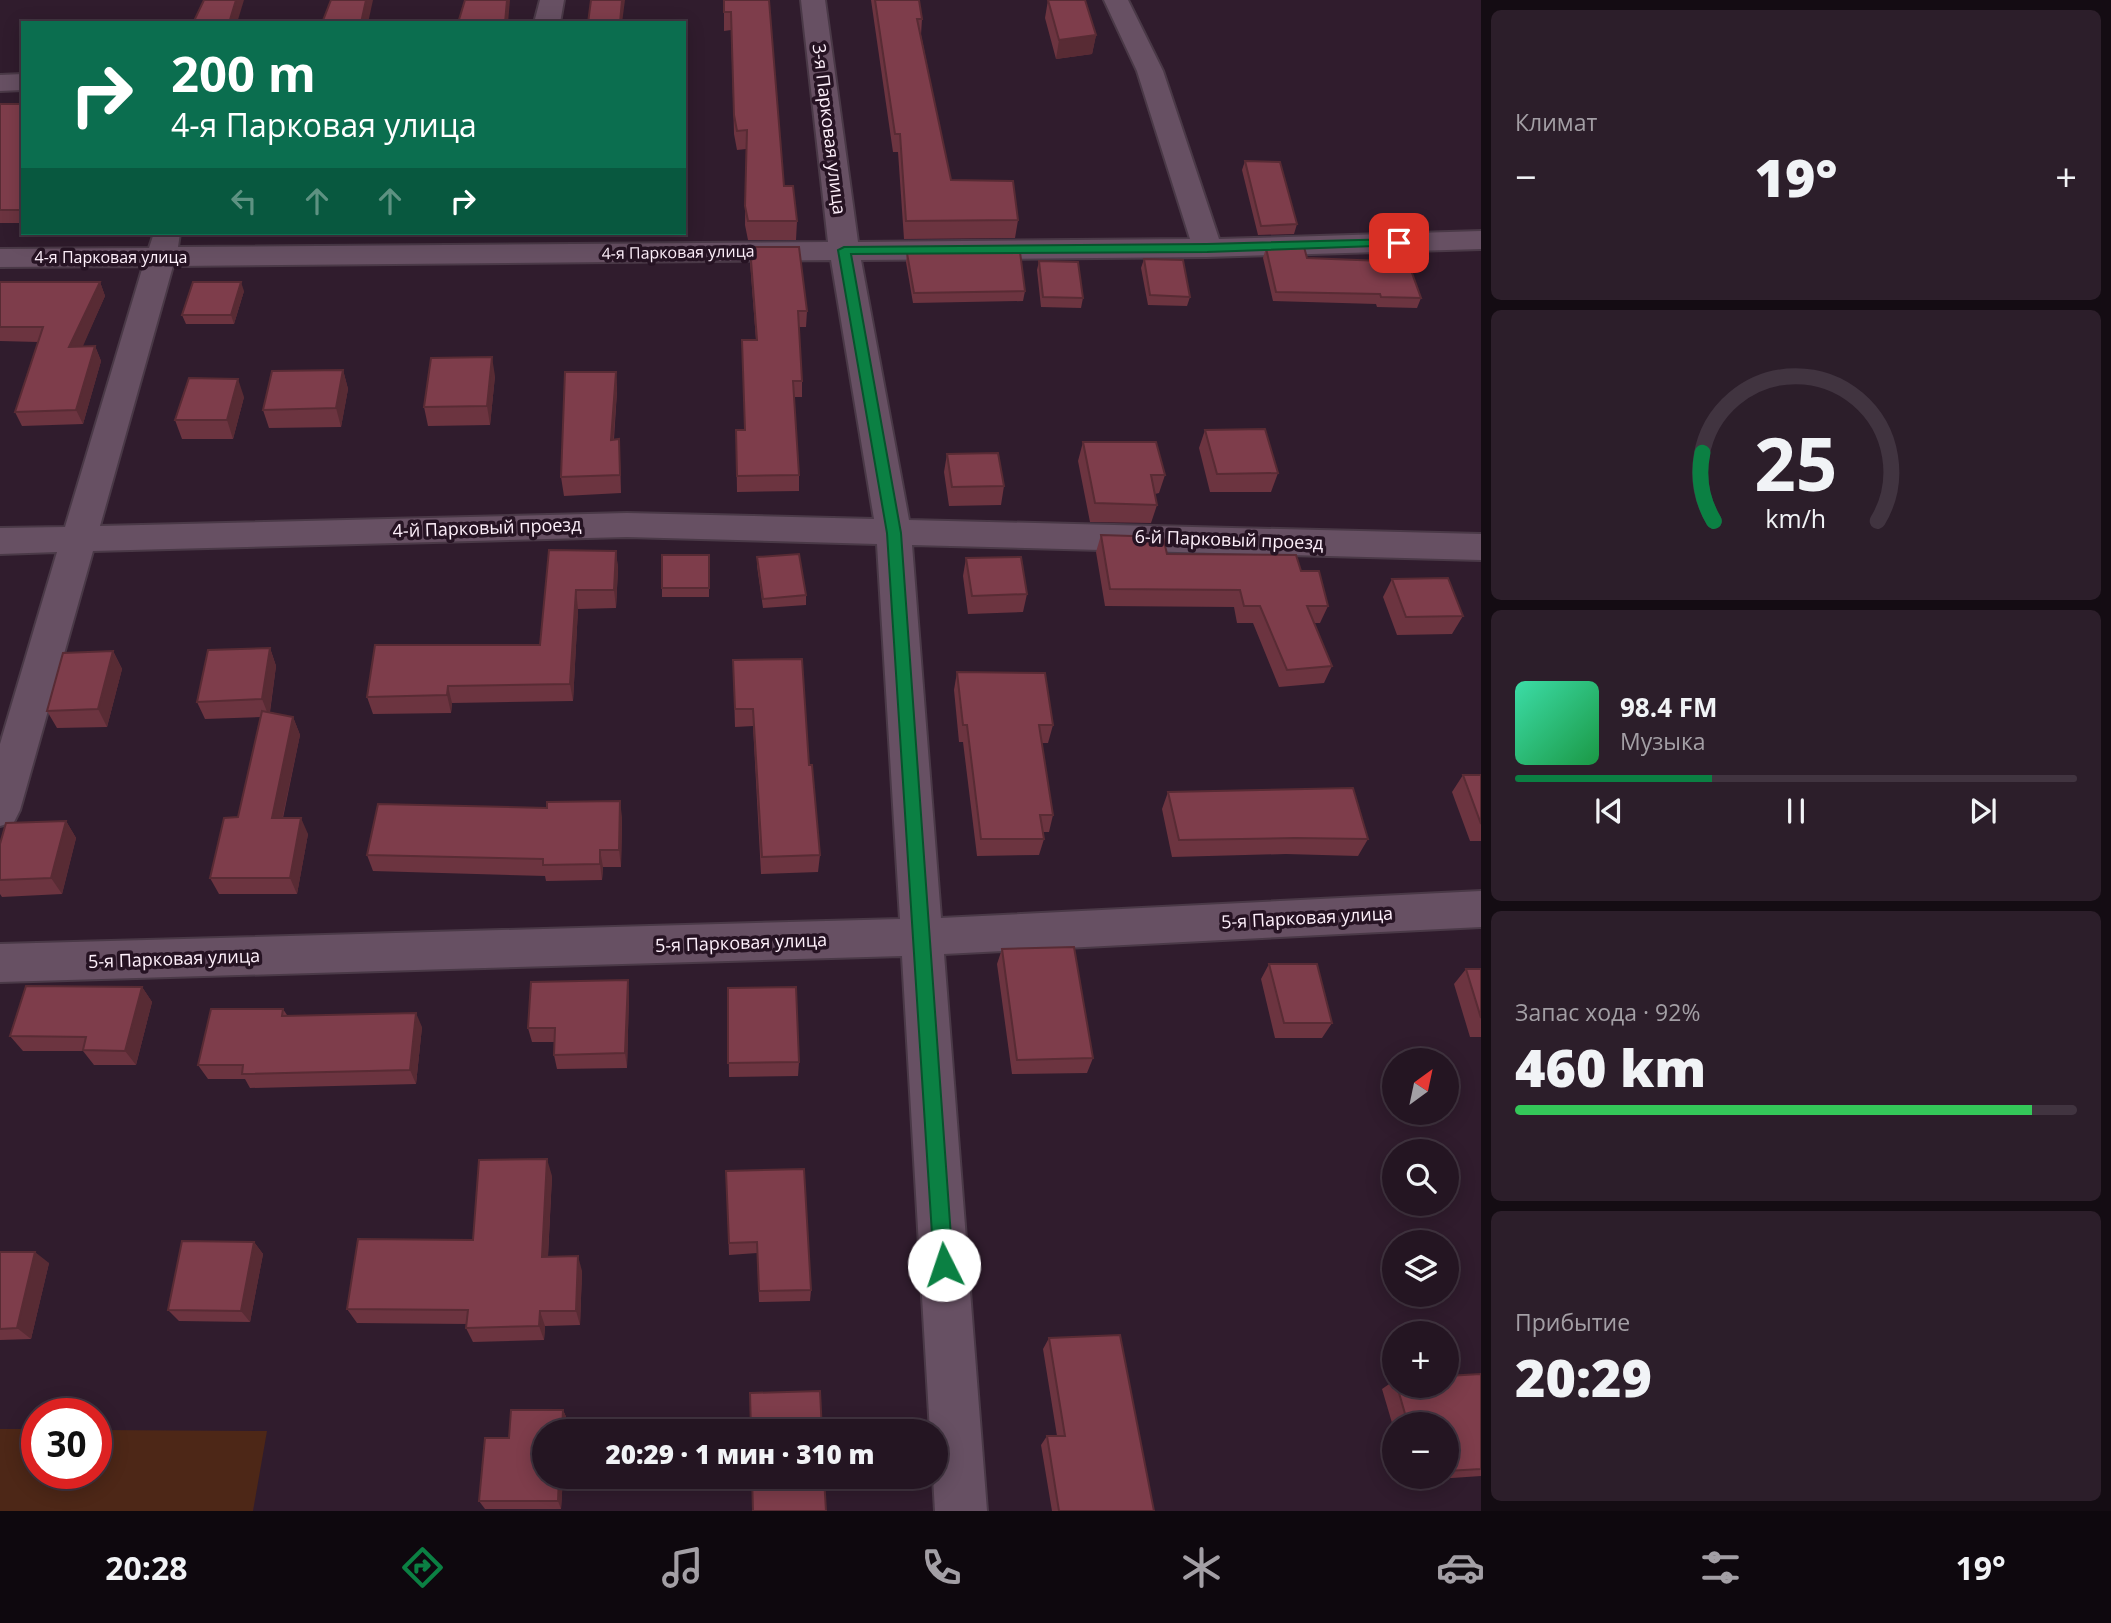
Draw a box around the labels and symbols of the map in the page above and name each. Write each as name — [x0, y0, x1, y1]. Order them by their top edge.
street label: 3-я Парковая улица — [808, 42, 852, 216]
pin — [1369, 213, 1429, 273]
street label: 4-я Парковая улица — [601, 240, 755, 264]
street label: 4-я Парковая улица — [35, 246, 187, 268]
street label: 4-й Парковый проезд — [392, 512, 582, 542]
street label: 6-й Парковый проезд — [1134, 524, 1324, 554]
street label: 5-я Парковая улица — [1220, 901, 1393, 933]
street label: 5-я Парковая улица — [655, 927, 827, 957]
street label: 5-я Парковая улица — [88, 943, 260, 973]
north arrow — [1382, 1048, 1460, 1125]
position arrow — [907, 1228, 981, 1302]
speed limit sign: 30 — [21, 1398, 112, 1489]

